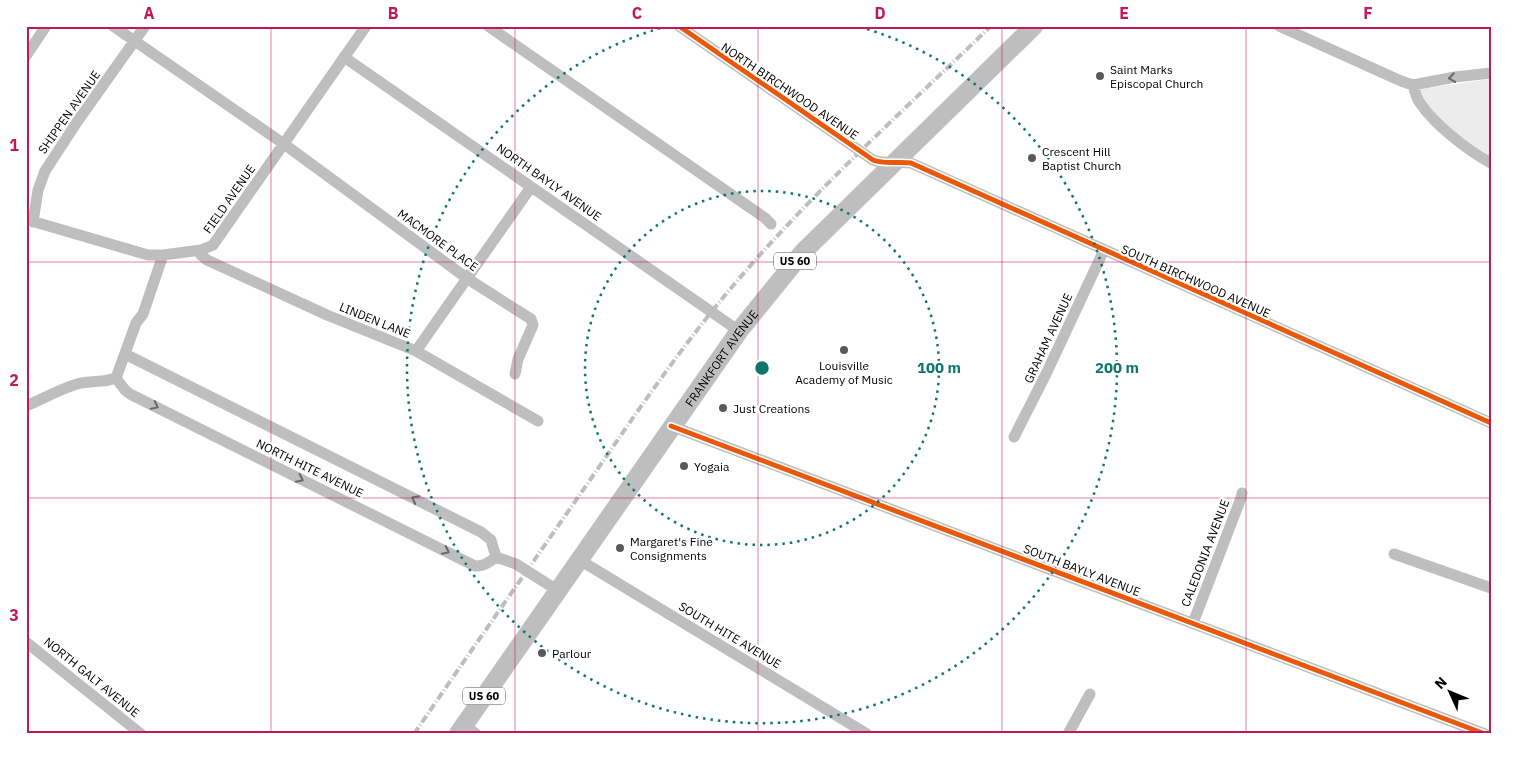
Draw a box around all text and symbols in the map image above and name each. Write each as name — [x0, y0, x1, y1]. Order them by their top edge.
text: A — [144, 3, 155, 23]
text: B — [388, 3, 399, 23]
text: C — [632, 3, 642, 23]
text: D — [874, 3, 886, 23]
text: E — [1119, 3, 1129, 23]
text: F — [1363, 3, 1373, 23]
street label: NORTH BIRCHWOOD AVENUE — [718, 39, 862, 143]
place label: Saint Marks Episcopal Church — [1110, 62, 1203, 91]
street label: SHIPPEN AVENUE — [35, 67, 103, 157]
marker: Saint Marks Episcopal Church — [1094, 70, 1106, 82]
one-way arrow — [1447, 73, 1456, 83]
text: 1 — [9, 135, 19, 155]
street label: NORTH BAYLY AVENUE — [494, 140, 604, 224]
place label: Crescent Hill Baptist Church — [1042, 144, 1121, 173]
marker: Crescent Hill Baptist Church — [1026, 152, 1038, 164]
street label: FIELD AVENUE — [200, 162, 258, 236]
street label: MACMORE PLACE — [395, 206, 481, 274]
street label: SOUTH BIRCHWOOD AVENUE — [1119, 241, 1273, 321]
road number: US 60 — [774, 252, 816, 270]
street label: GRAHAM AVENUE — [1021, 291, 1075, 385]
street label: LINDEN LANE — [337, 299, 413, 341]
street label: FRANKFORT AVENUE — [681, 307, 761, 409]
marker: Louisville Academy of Music — [838, 344, 850, 356]
place label: Louisville Academy of Music — [795, 358, 893, 387]
text: 100 m — [917, 358, 961, 377]
text: 200 m — [1095, 358, 1139, 377]
centre of rings — [753, 359, 771, 377]
text: 2 — [9, 370, 19, 390]
one-way arrow — [150, 400, 159, 410]
place label: Just Creations — [733, 401, 810, 416]
marker: Just Creations — [717, 402, 729, 414]
street label: NORTH HITE AVENUE — [254, 435, 366, 501]
place label: Yogaia — [694, 459, 730, 474]
marker: Yogaia — [678, 460, 690, 472]
one-way arrow — [295, 473, 304, 483]
one-way arrow — [411, 495, 420, 505]
street label: CALEDONIA AVENUE — [1178, 497, 1232, 609]
place label: Margaret's Fine Consignments — [630, 534, 713, 563]
street label: SOUTH BAYLY AVENUE — [1022, 541, 1142, 599]
marker: Margaret's Fine Consignments — [614, 542, 626, 554]
one-way arrow — [440, 545, 449, 555]
street label: SOUTH HITE AVENUE — [676, 598, 784, 672]
text: 3 — [9, 605, 19, 625]
street label: NORTH GALT AVENUE — [41, 634, 143, 720]
place label: Parlour — [552, 646, 592, 661]
marker: Parlour — [536, 647, 548, 659]
north arrow — [1424, 668, 1474, 718]
text: N — [1431, 673, 1451, 693]
road number: US 60 — [463, 688, 505, 704]

